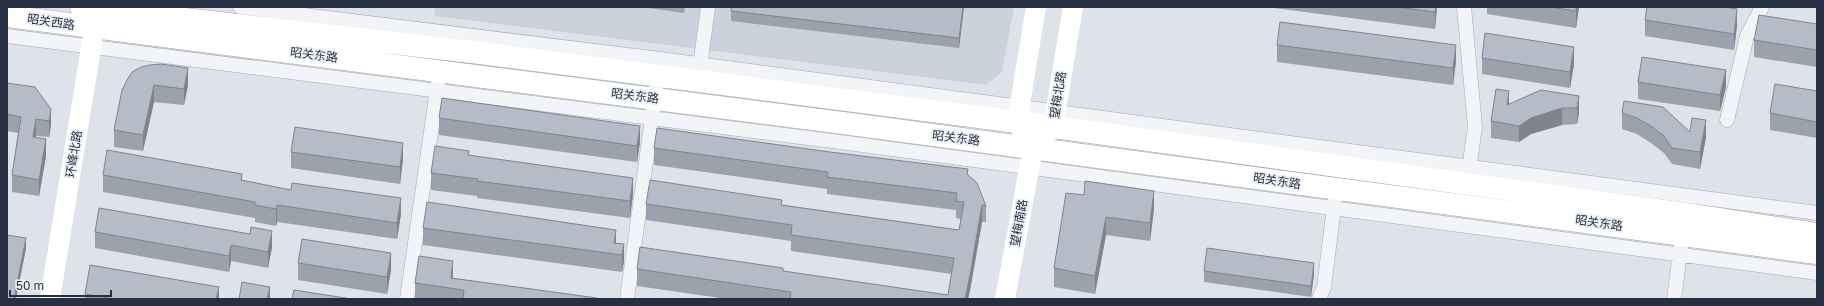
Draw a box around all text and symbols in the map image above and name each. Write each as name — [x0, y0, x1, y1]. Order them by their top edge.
street label: 昭关西路 — [26, 11, 76, 32]
street label: 昭关东路 — [289, 44, 339, 65]
street label: 望梅北路 — [1046, 70, 1069, 120]
street label: 昭关东路 — [610, 85, 660, 106]
street label: 昭关东路 — [931, 127, 981, 148]
street label: 环峰北路 — [62, 129, 85, 179]
street label: 昭关东路 — [1252, 170, 1302, 191]
street label: 望梅南路 — [1007, 198, 1030, 248]
street label: 昭关东路 — [1574, 212, 1624, 233]
scale bar — [10, 272, 111, 298]
text: 50 m — [16, 278, 44, 293]

